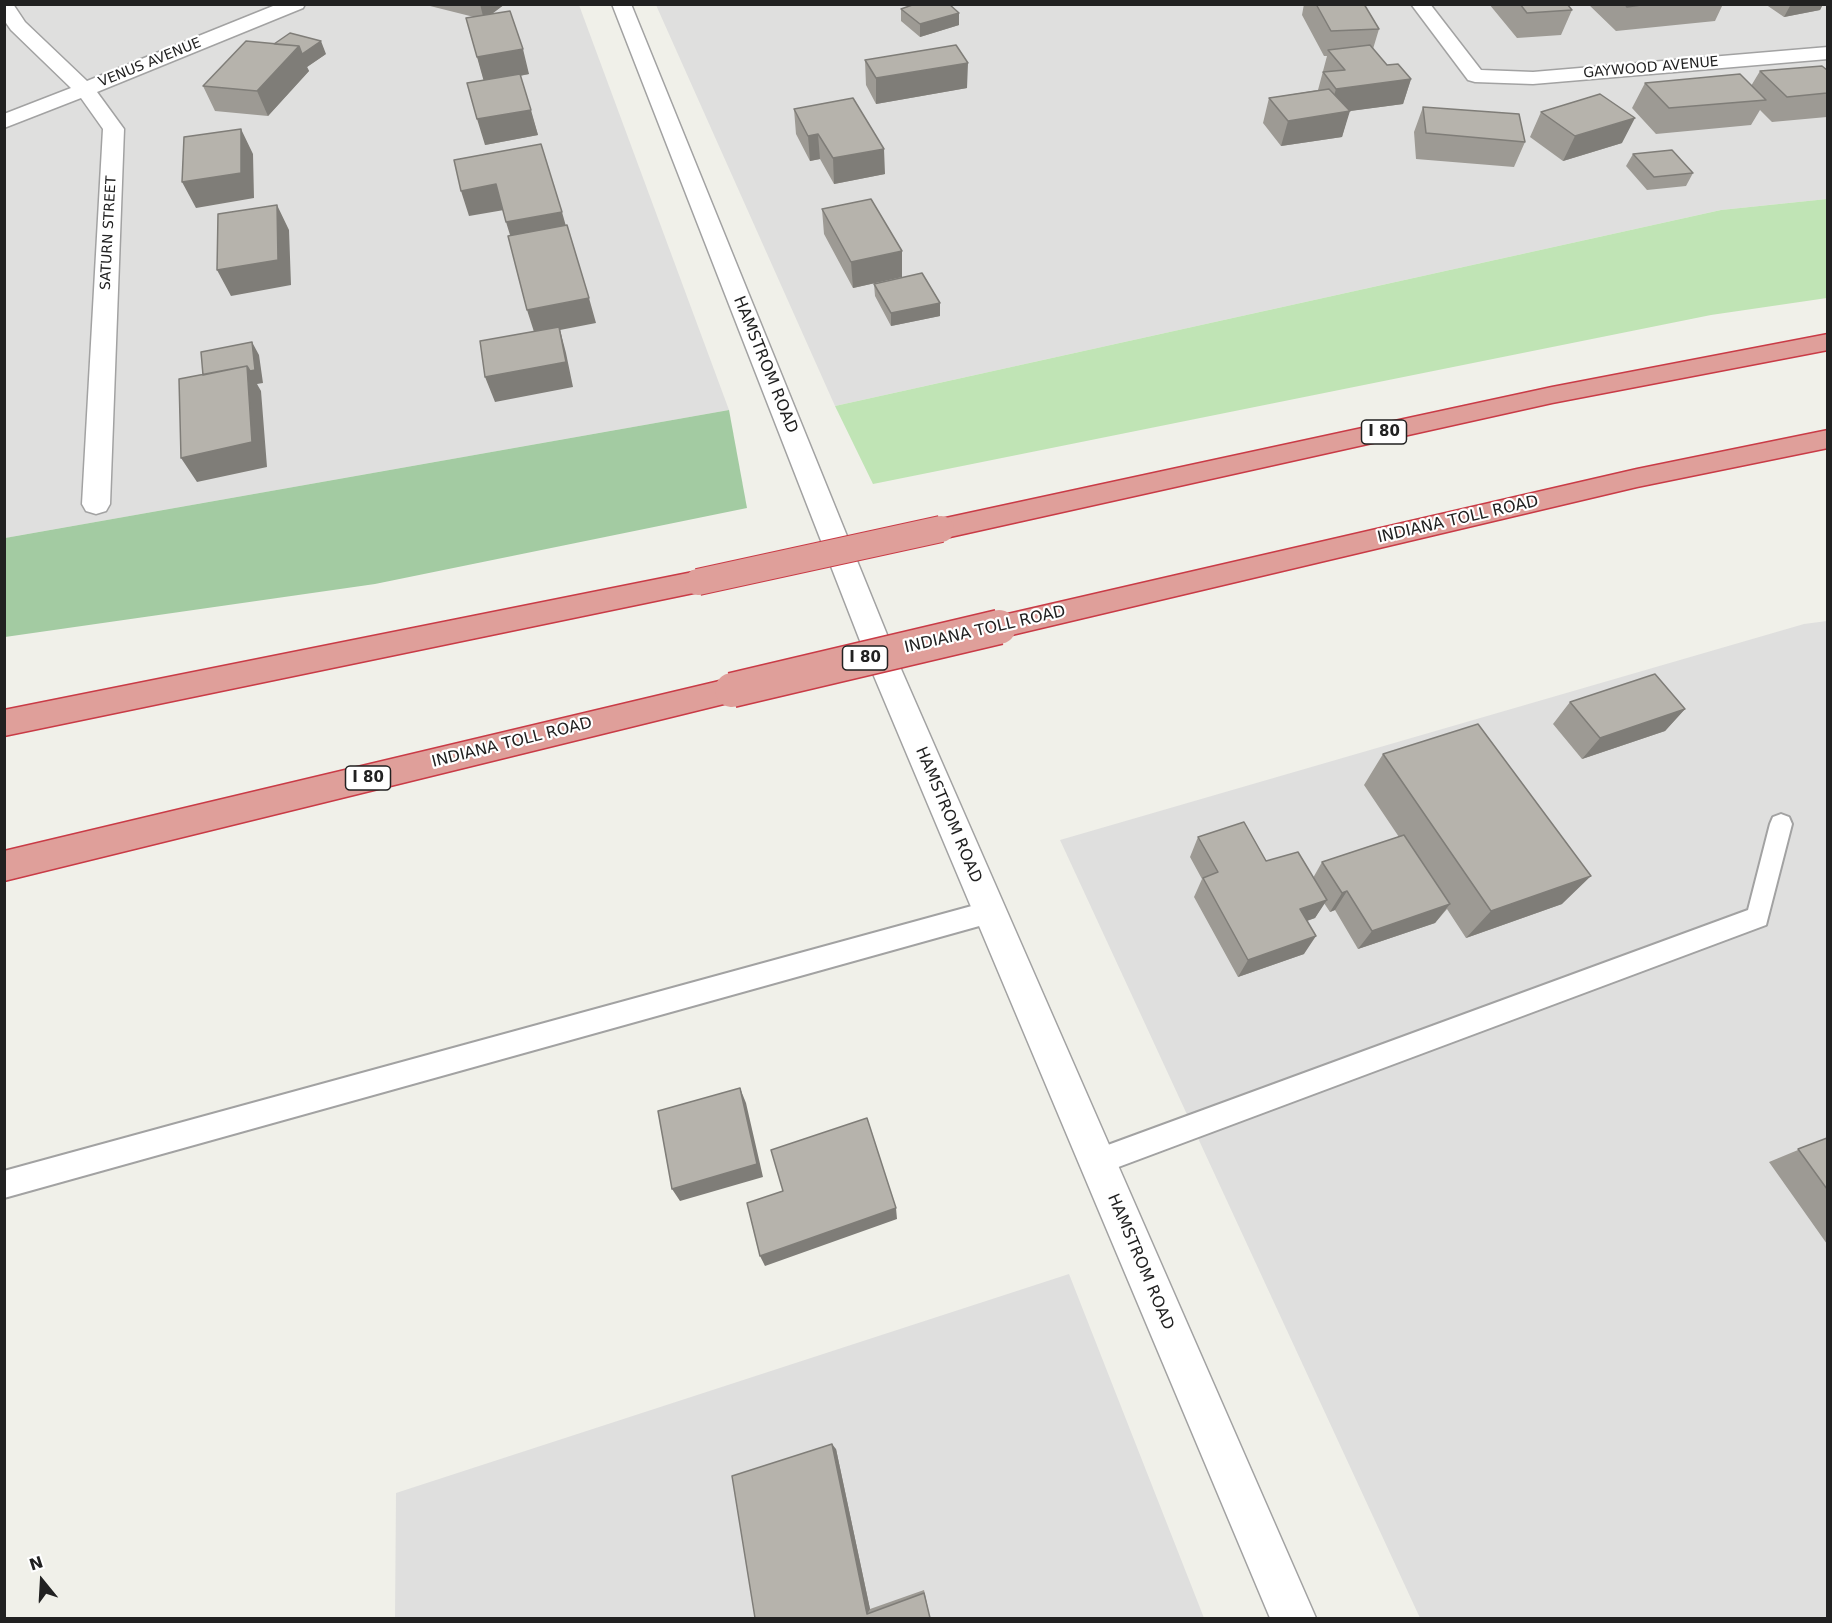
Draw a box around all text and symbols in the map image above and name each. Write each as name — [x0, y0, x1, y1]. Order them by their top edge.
street label: VENUS AVENUE — [96, 35, 204, 91]
street label: GAYWOOD AVENUE — [1583, 54, 1719, 82]
street label: SATURN STREET — [98, 175, 120, 291]
street label: HAMSTROM ROAD — [729, 294, 801, 436]
road number: I 80 — [1362, 420, 1406, 444]
street label: INDIANA TOLL ROAD — [1376, 492, 1540, 548]
street label: INDIANA TOLL ROAD — [903, 602, 1067, 658]
road number: I 80 — [842, 646, 888, 670]
street label: INDIANA TOLL ROAD — [430, 714, 594, 772]
street label: HAMSTROM ROAD — [911, 744, 985, 886]
road number: I 80 — [346, 766, 391, 790]
street label: HAMSTROM ROAD — [1103, 1191, 1177, 1333]
north arrow — [12, 1551, 72, 1611]
text: N — [27, 1552, 46, 1575]

